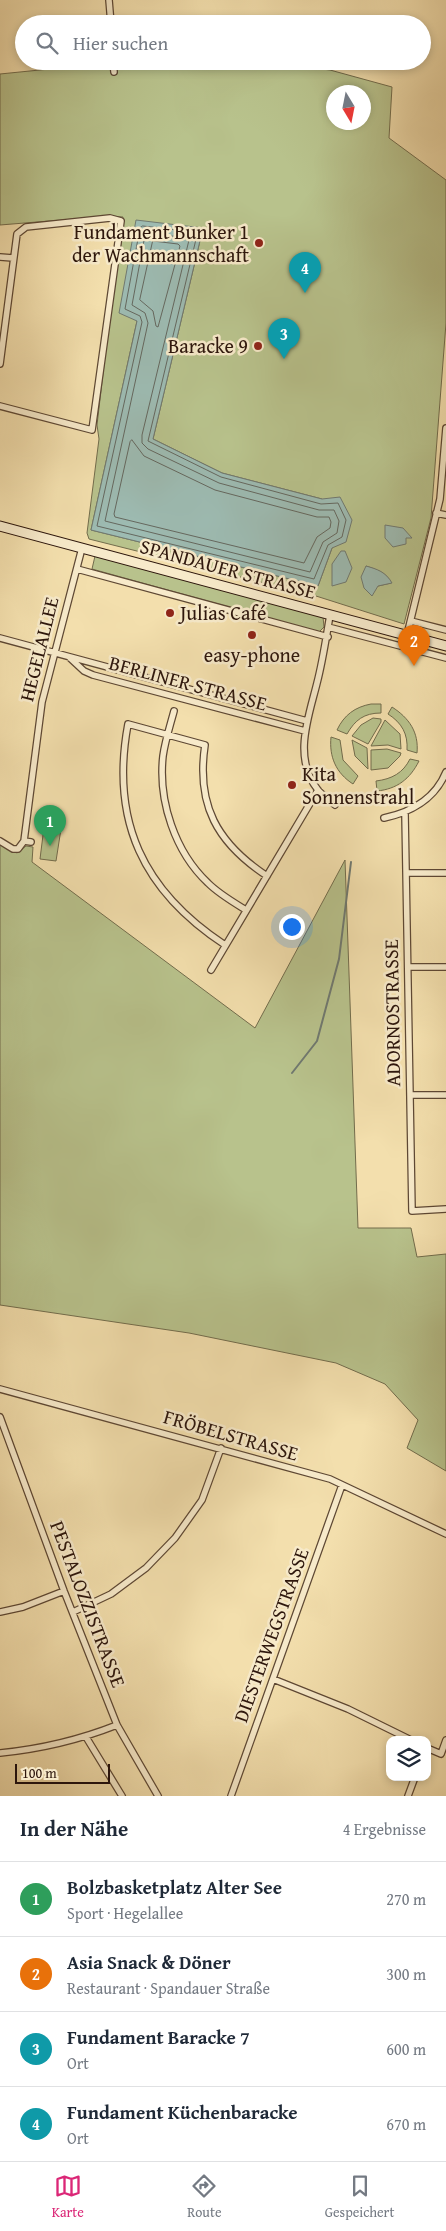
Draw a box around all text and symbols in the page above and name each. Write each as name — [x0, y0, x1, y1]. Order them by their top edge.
search box — [15, 15, 431, 70]
icon: search — [33, 29, 61, 57]
text: Hier suchen — [73, 29, 168, 57]
north arrow — [326, 85, 371, 130]
place label: Fundament Bunker 1 der Wachmannschaft — [72, 217, 249, 269]
marker: Fundament Bunker 1 der Wachmannschaft — [253, 237, 265, 249]
pin: 4 — [289, 252, 321, 293]
pin: 3 — [268, 318, 300, 359]
place label: Baracke 9 — [168, 331, 248, 360]
marker: Baracke 9 — [252, 340, 264, 352]
street label: SPANDAUER STRASSE — [137, 531, 319, 606]
street label: HEGELALLEE — [12, 594, 66, 704]
place label: Julias Café — [177, 598, 266, 627]
marker: Julias Café — [164, 607, 176, 619]
pin: 2 — [398, 625, 430, 666]
marker: easy-phone — [246, 629, 258, 641]
place label: easy-phone — [204, 640, 300, 669]
street label: BERLINER STRASSE — [106, 648, 270, 718]
place label: Kita Sonnenstrahl — [302, 759, 415, 811]
marker: Kita Sonnenstrahl — [286, 779, 298, 791]
pin: 1 — [34, 805, 66, 846]
your location — [279, 914, 305, 940]
street label: ADORNOSTRASSE — [376, 939, 407, 1087]
street label: FRÖBELSTRASSE — [160, 1401, 302, 1468]
street label: PESTALOZZISTRASSE — [43, 1516, 134, 1691]
street label: DIESTERWEGSTRASSE — [226, 1544, 316, 1726]
map controls — [386, 1736, 431, 1781]
button: layers — [386, 1736, 431, 1781]
scale bar — [15, 1761, 110, 1784]
text: 100 m — [22, 1763, 57, 1783]
text: In der Nähe — [20, 1813, 128, 1844]
text: 4 Ergebnisse — [343, 1817, 426, 1841]
text: Bolzbasketplatz Alter See — [67, 1873, 282, 1901]
text: 1 — [32, 1887, 40, 1911]
text: 270 m — [386, 1887, 426, 1911]
text: Sport · Hegelallee — [67, 1901, 183, 1925]
text: Asia Snack & Döner — [67, 1948, 231, 1976]
text: 2 — [32, 1962, 40, 1986]
text: 300 m — [386, 1962, 426, 1986]
text: Restaurant · Spandauer Straße — [67, 1976, 270, 2000]
text: Fundament Baracke 7 — [67, 2023, 250, 2051]
text: 3 — [32, 2037, 40, 2061]
text: 600 m — [386, 2037, 426, 2061]
text: Ort — [67, 2051, 89, 2075]
text: Fundament Küchenbaracke — [67, 2098, 298, 2126]
text: 4 — [32, 2112, 40, 2136]
text: 670 m — [386, 2112, 426, 2136]
text: Ort — [67, 2126, 89, 2150]
tab: Karte — [52, 2172, 84, 2222]
tab: Route — [187, 2172, 221, 2222]
tab: Gespeichert — [325, 2172, 394, 2222]

